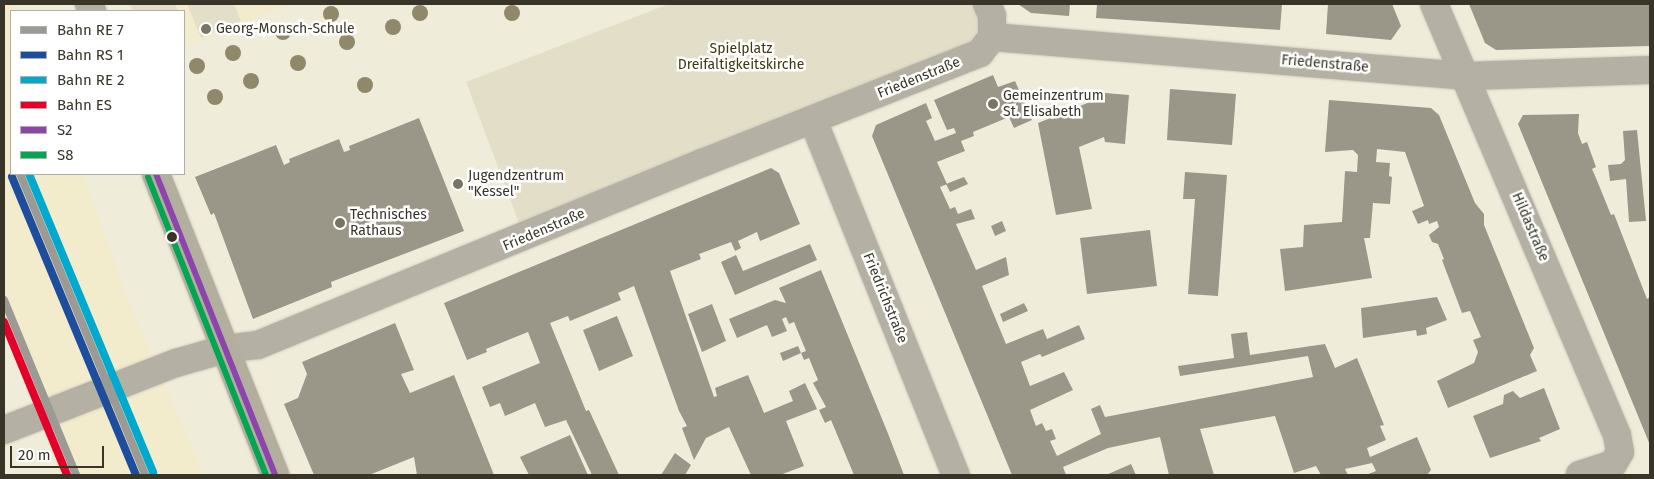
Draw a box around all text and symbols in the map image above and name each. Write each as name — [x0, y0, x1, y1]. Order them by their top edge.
legend — [10, 10, 185, 175]
text: Bahn RE 7 — [57, 21, 124, 39]
place label: Georg-Monsch-Schule — [216, 21, 355, 37]
marker: Georg-Monsch-Schule — [200, 23, 212, 35]
park label: Spielplatz Dreifaltigkeitskirche — [678, 41, 804, 74]
text: Bahn RS 1 — [57, 46, 123, 64]
street label: Friedenstraße — [1281, 52, 1369, 76]
street label: Friedenstraße — [875, 54, 963, 102]
text: Bahn RE 2 — [57, 71, 124, 89]
place label: Gemeinzentrum St. Elisabeth — [1003, 88, 1104, 120]
text: Bahn ES — [57, 96, 112, 114]
marker: Gemeinzentrum St. Elisabeth — [987, 98, 999, 110]
text: S2 — [57, 121, 72, 139]
text: S8 — [57, 146, 73, 164]
place label: Jugendzentrum "Kessel" — [468, 168, 564, 200]
marker: Jugendzentrum "Kessel" — [452, 178, 464, 190]
street label: Hildastraße — [1508, 190, 1552, 264]
street label: Friedenstraße — [500, 205, 588, 255]
place label: Technisches Rathaus — [350, 207, 427, 240]
marker: Technisches Rathaus — [334, 217, 346, 229]
unlabelled marker — [167, 232, 177, 242]
street label: Friedrichstraße — [859, 250, 911, 346]
scale bar — [12, 436, 106, 468]
text: 20 m — [18, 446, 51, 464]

